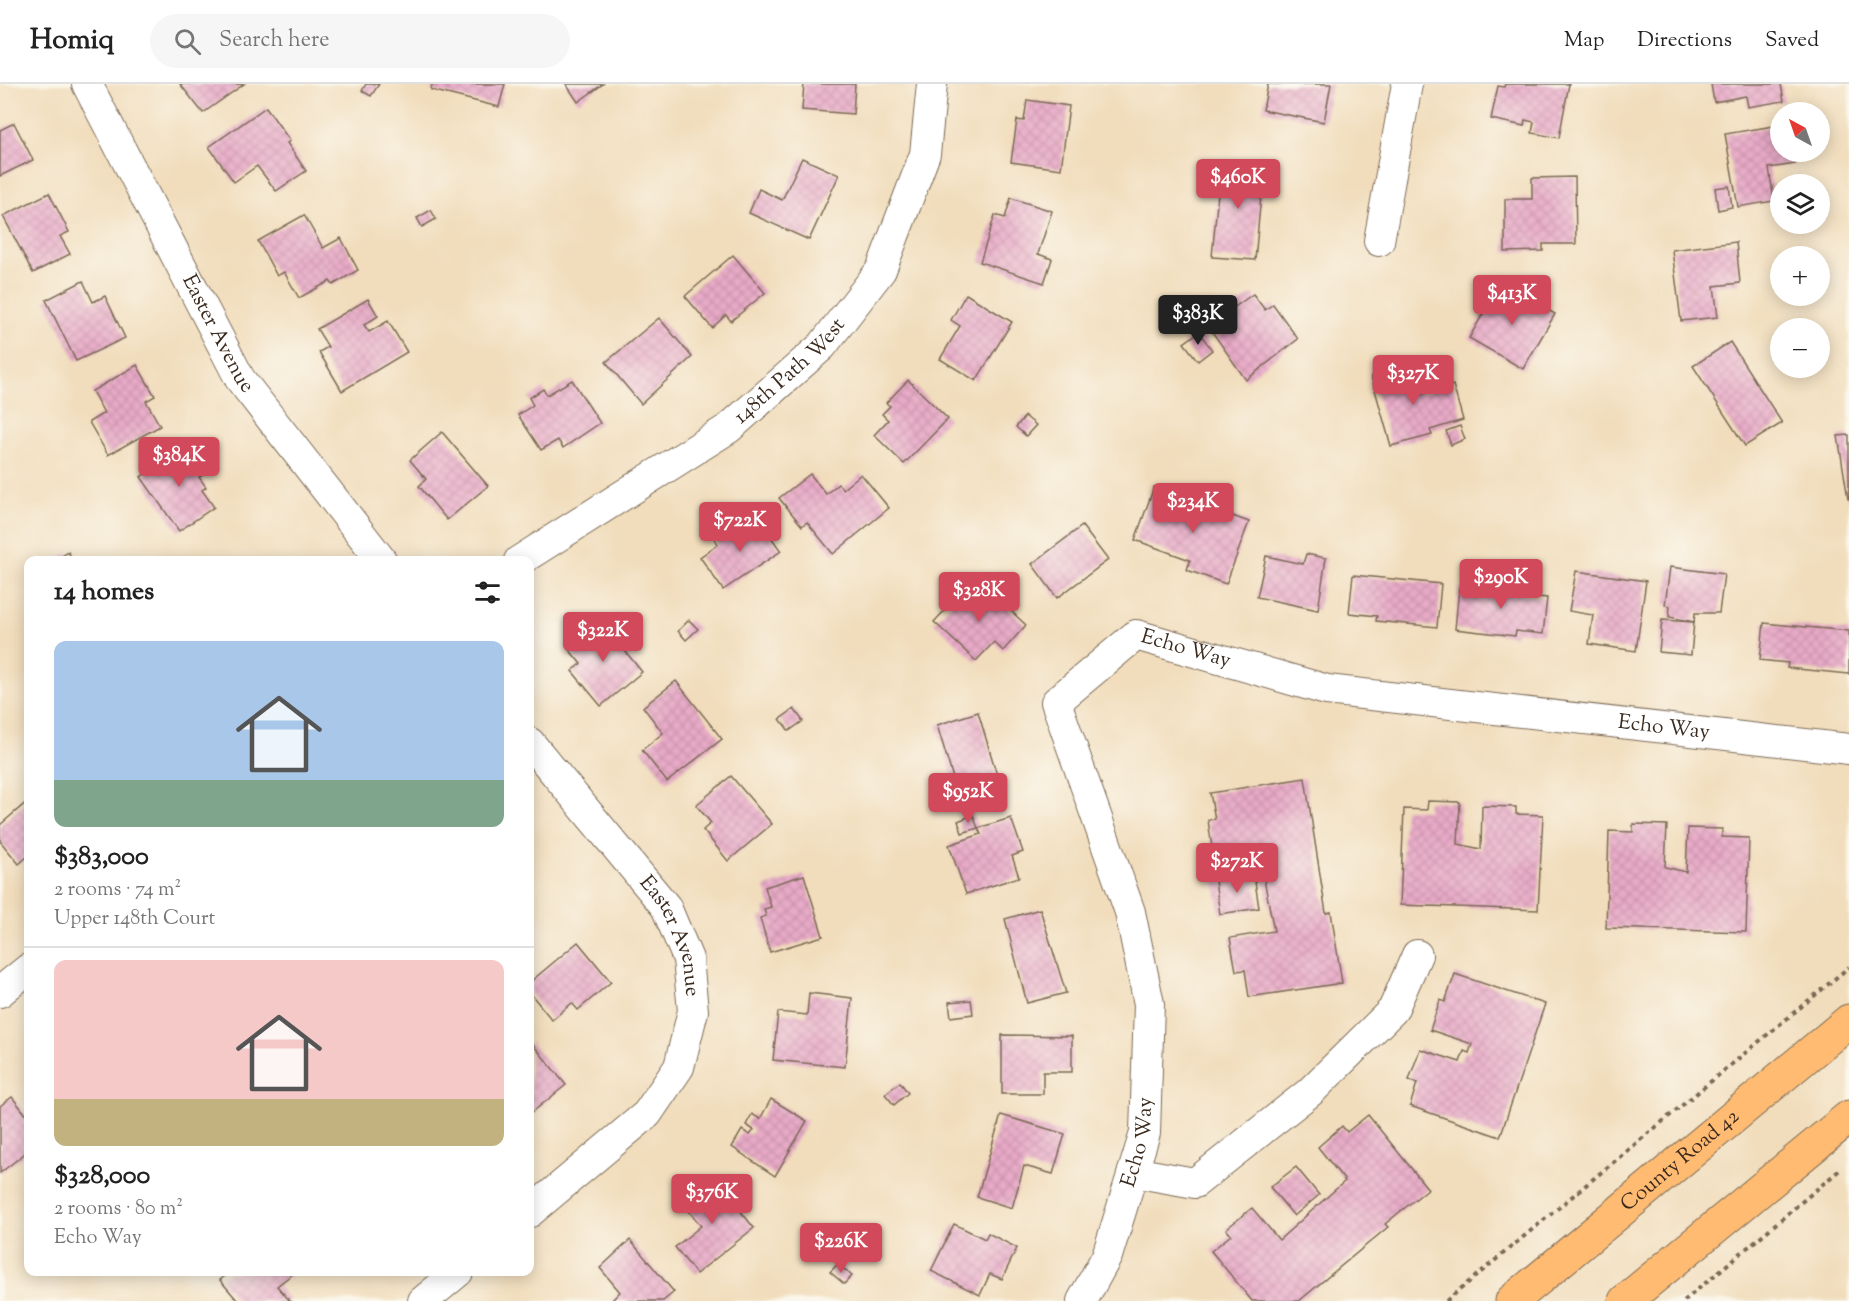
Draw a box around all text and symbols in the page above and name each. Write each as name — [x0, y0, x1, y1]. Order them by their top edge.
search box — [150, 14, 570, 68]
text: Homiq — [30, 21, 114, 61]
icon: search — [171, 25, 204, 58]
text: Search here — [219, 25, 329, 57]
text: Map — [1564, 26, 1604, 56]
text: Directions — [1637, 26, 1732, 56]
text: Saved — [1765, 26, 1819, 56]
north arrow — [1770, 102, 1830, 162]
map controls — [1770, 102, 1830, 378]
pin: $460K — [1196, 159, 1280, 210]
text: $460K — [1210, 164, 1266, 193]
button: layers — [1770, 174, 1830, 234]
button: + — [1770, 246, 1830, 306]
street label: Easter Avenue — [174, 270, 261, 400]
pin: $413K — [1470, 275, 1554, 326]
text: $413K — [1487, 280, 1537, 309]
pin: $383K — [1156, 295, 1240, 346]
text: $383K — [1172, 300, 1224, 329]
street label: 148th Path West — [728, 312, 853, 432]
button: − — [1770, 318, 1830, 378]
pin: $327K — [1371, 355, 1455, 406]
text: $327K — [1387, 360, 1439, 389]
pin: $384K — [137, 437, 221, 488]
text: $384K — [152, 442, 206, 471]
pin: $234K — [1151, 483, 1235, 534]
text: $234K — [1167, 488, 1219, 517]
pin: $722K — [698, 502, 782, 553]
text: $722K — [713, 507, 767, 536]
pin: $290K — [1459, 559, 1543, 610]
text: $290K — [1474, 564, 1528, 593]
pin: $328K — [937, 572, 1021, 623]
text: 14 homes — [54, 574, 154, 611]
icon: filters — [471, 576, 504, 609]
text: $328K — [953, 577, 1005, 606]
pin: $322K — [561, 612, 645, 663]
text: $322K — [577, 617, 629, 646]
street label: Echo Way — [1137, 622, 1235, 677]
icon: home — [225, 680, 333, 788]
street label: Echo Way — [1616, 708, 1712, 748]
pin: $952K — [926, 773, 1010, 824]
text: $952K — [942, 778, 994, 807]
text: $383,000 — [54, 839, 149, 876]
pin: $272K — [1195, 843, 1279, 894]
text: $272K — [1210, 848, 1264, 877]
street label: Easter Avenue — [631, 870, 707, 998]
text: 2 rooms · 74 m² — [54, 876, 181, 905]
text: Upper 148th Court — [54, 905, 215, 934]
icon: home — [225, 999, 333, 1107]
street label: Echo Way — [1114, 1096, 1161, 1191]
street label: County Road 42 — [1615, 1103, 1746, 1219]
text: $328,000 — [54, 1158, 150, 1195]
pin: $376K — [670, 1174, 754, 1225]
text: $376K — [685, 1179, 739, 1208]
text: 2 rooms · 80 m² — [54, 1195, 183, 1224]
pin: $226K — [799, 1223, 883, 1274]
text: Echo Way — [54, 1224, 142, 1253]
text: $226K — [814, 1228, 868, 1257]

